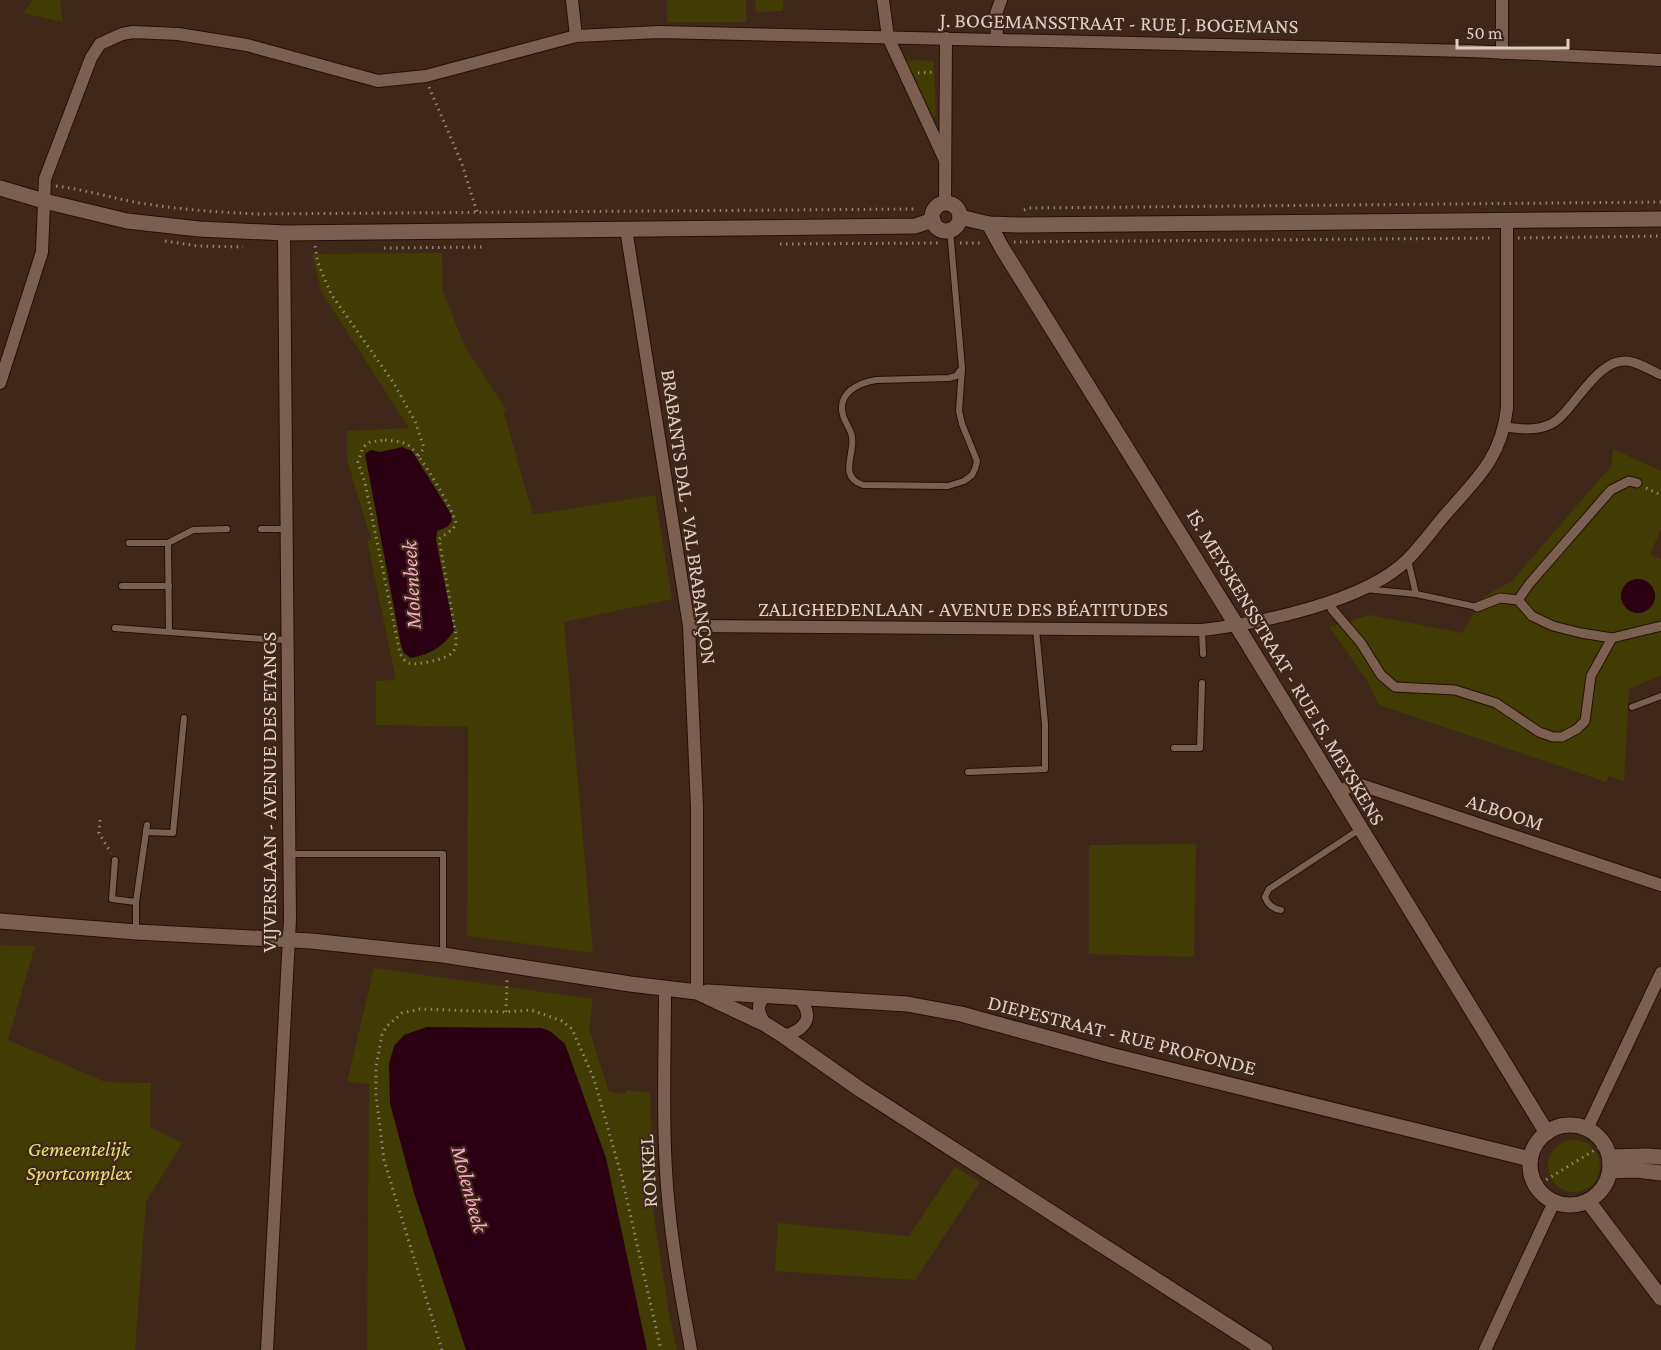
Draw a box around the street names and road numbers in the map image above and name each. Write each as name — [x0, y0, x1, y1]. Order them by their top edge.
street label: J. BOGEMANSSTRAAT - RUE J. BOGEMANS — [937, 8, 1299, 38]
street label: BRABANTS DAL - VAL BRABANÇON — [656, 368, 722, 666]
street label: IS. MEYSKENSSTRAAT - RUE IS. MEYSKENS — [1182, 505, 1390, 830]
street label: ZALIGHEDENLAAN - AVENUE DES BÉATITUDES — [758, 597, 1168, 621]
street label: VIJVERSLAAN - AVENUE DES ETANGS — [257, 631, 281, 952]
street label: ALBOOM — [1464, 788, 1546, 836]
street label: DIEPESTRAAT - RUE PROFONDE — [985, 990, 1259, 1080]
street label: RONKEL — [634, 1133, 662, 1208]

